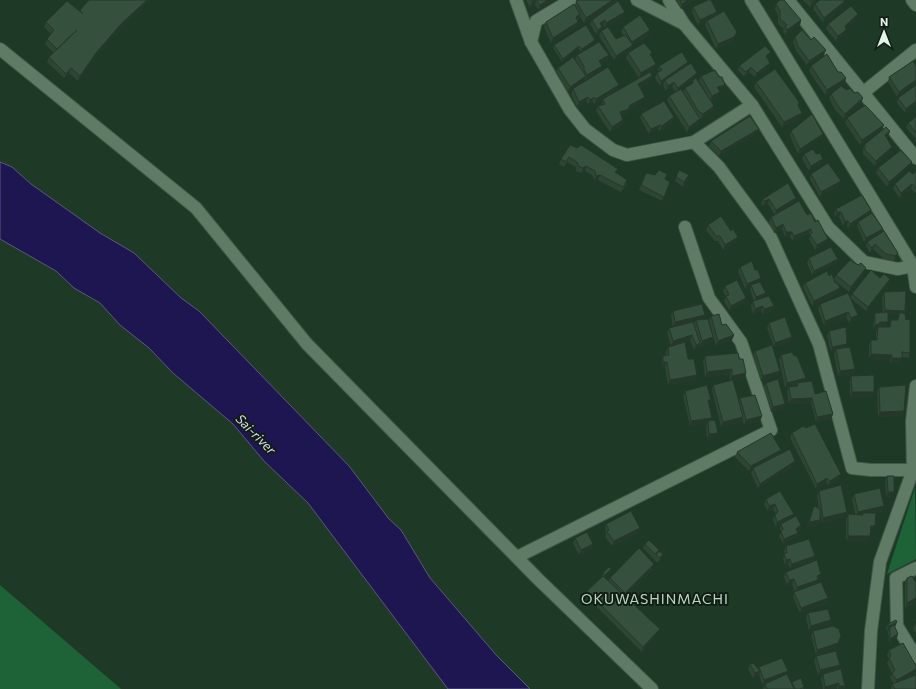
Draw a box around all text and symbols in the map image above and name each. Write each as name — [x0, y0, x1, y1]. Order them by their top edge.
north arrow — [864, 12, 904, 52]
text: N — [880, 15, 888, 28]
water label: Sai-river — [233, 411, 280, 458]
district label: OKUWASHINMACHI — [581, 590, 729, 607]

